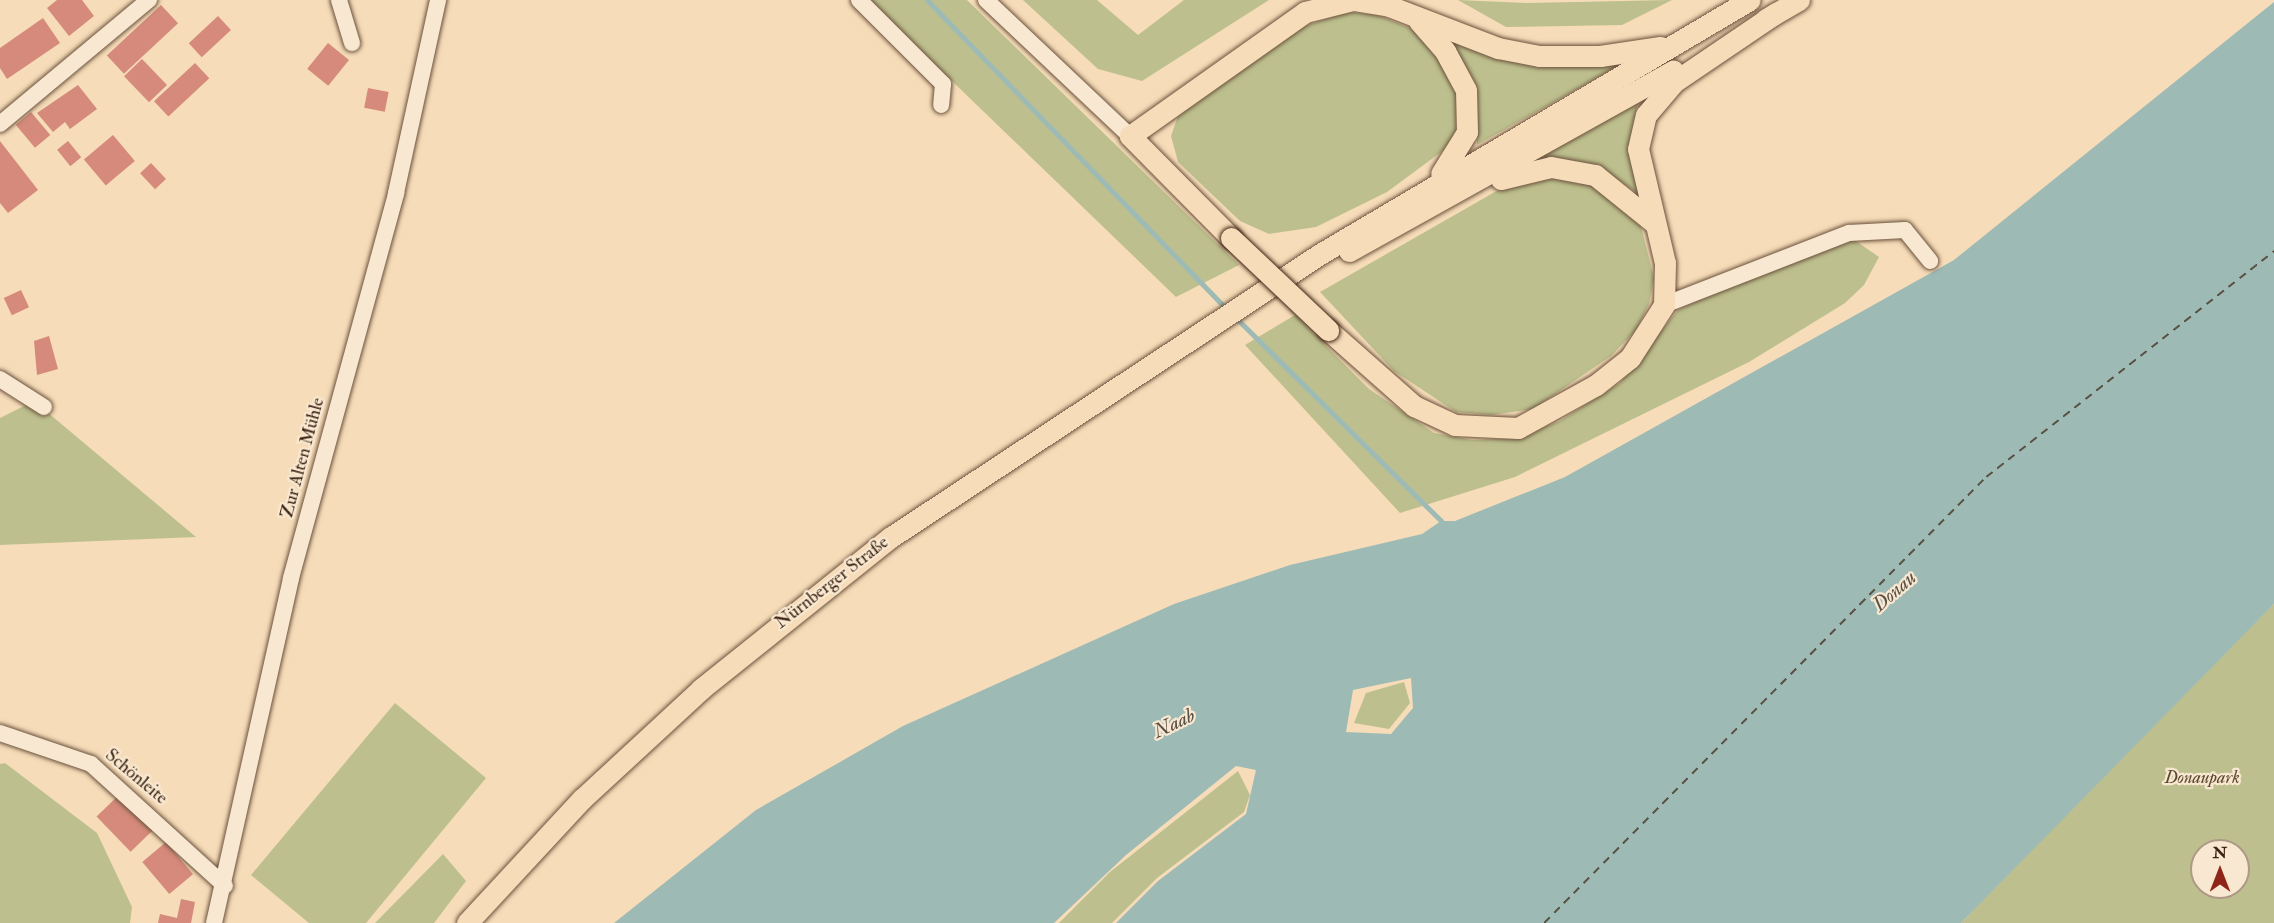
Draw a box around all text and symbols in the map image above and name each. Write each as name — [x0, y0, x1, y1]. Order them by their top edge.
street label: Zur Alten Mühle — [277, 396, 329, 520]
street label: Nürnberger Straße — [771, 532, 893, 634]
water label: Donau — [1867, 566, 1921, 616]
water label: Naab — [1149, 703, 1199, 743]
street label: Schönleite — [100, 745, 172, 809]
park label: Donaupark — [2164, 767, 2240, 789]
north arrow — [2190, 839, 2250, 899]
text: N — [2213, 843, 2227, 863]

